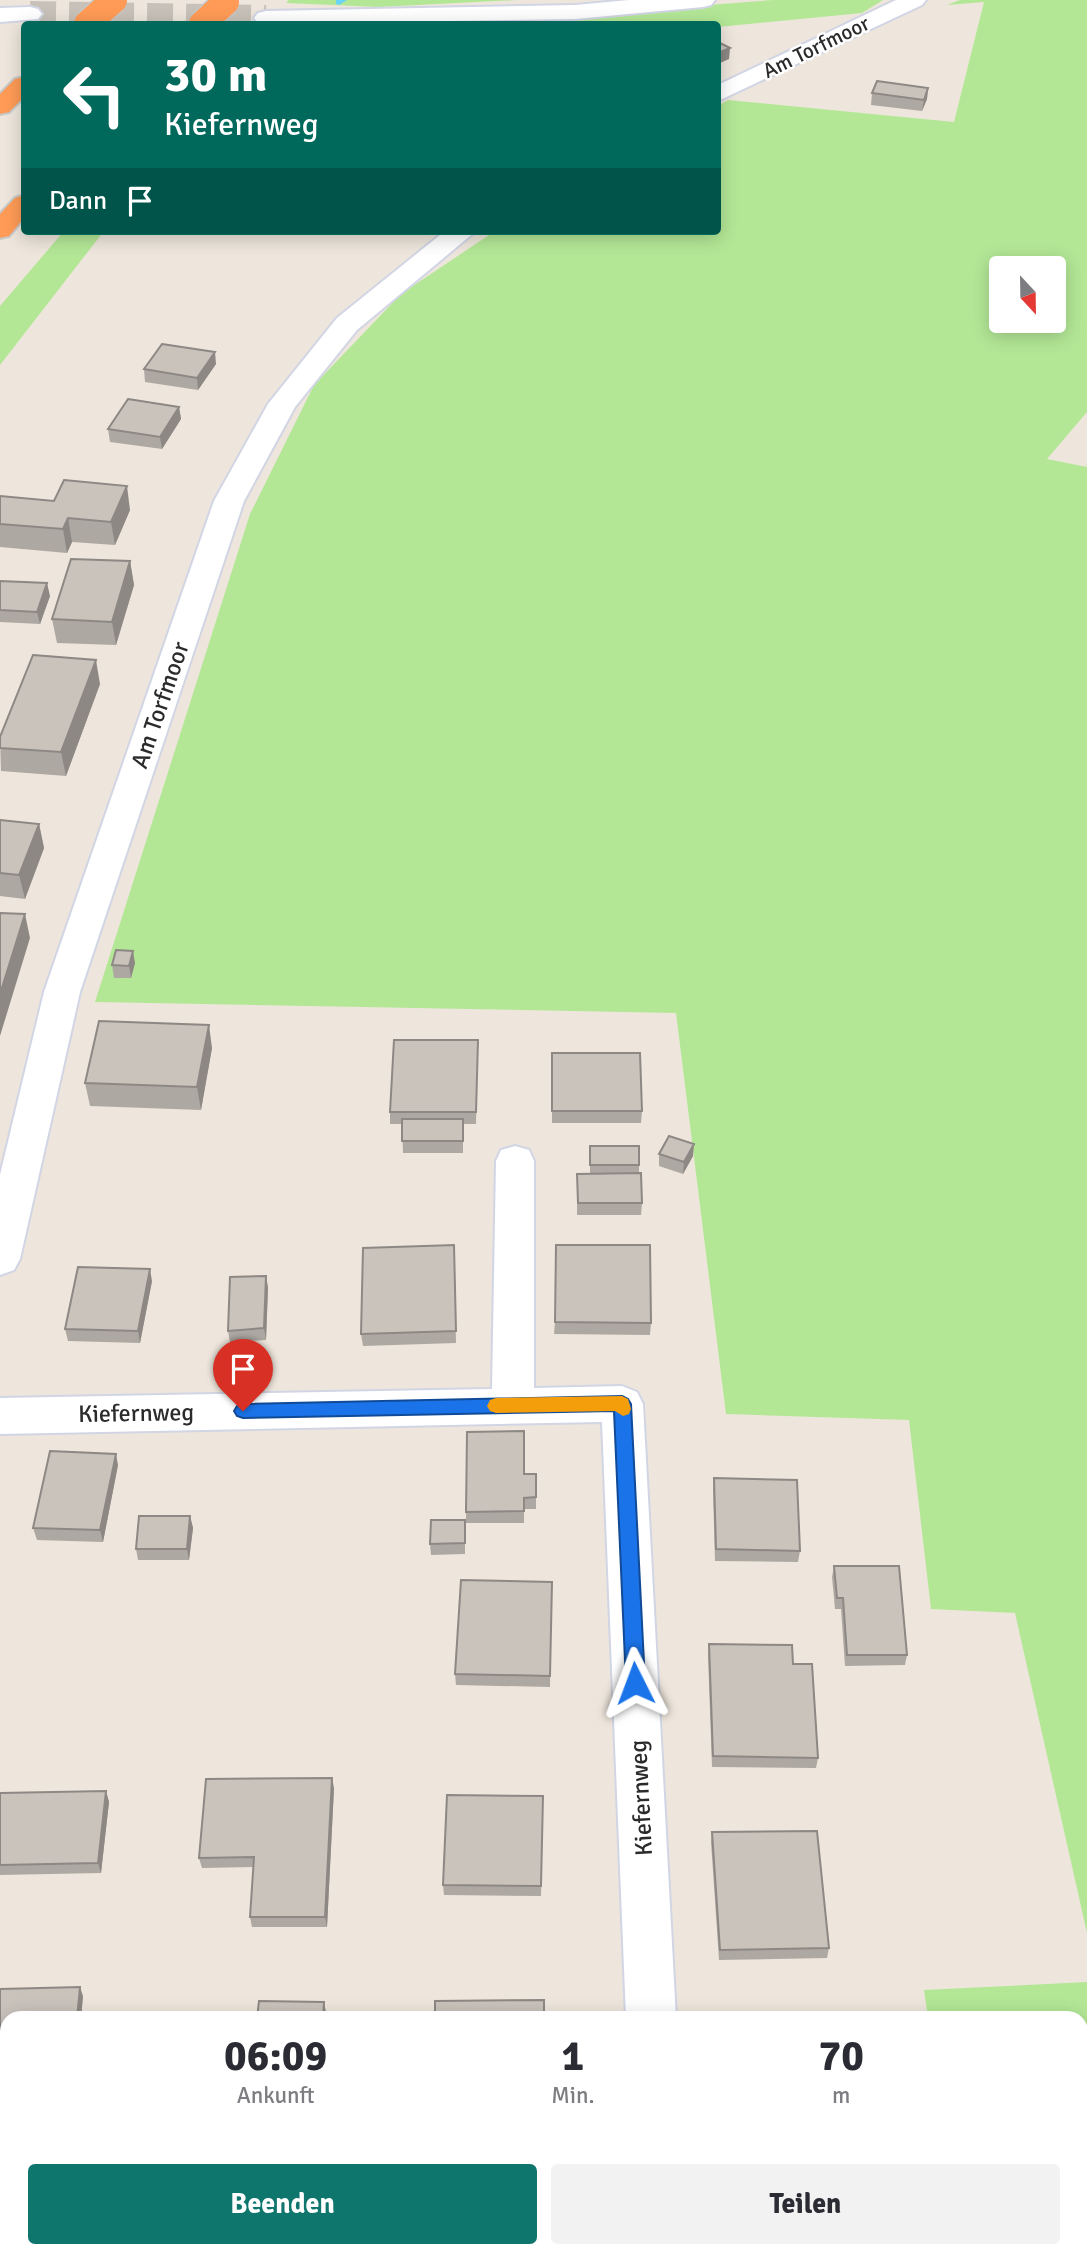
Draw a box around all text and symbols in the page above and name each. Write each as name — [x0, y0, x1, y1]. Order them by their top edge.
street label: Am Torfmoor — [758, 10, 874, 84]
text: 30 m — [164, 45, 267, 105]
icon: left — [49, 49, 140, 140]
text: Kiefernweg — [164, 105, 319, 144]
icon: arrive — [121, 182, 159, 220]
text: Dann — [49, 185, 107, 217]
north arrow — [989, 256, 1066, 332]
map controls — [989, 256, 1066, 333]
street label: Am Torfmoor — [124, 638, 196, 772]
pin — [213, 1339, 273, 1411]
icon: arrive — [224, 1350, 262, 1388]
street label: Kiefernweg — [78, 1397, 194, 1429]
position arrow — [598, 1646, 672, 1720]
street label: Kiefernweg — [623, 1739, 659, 1857]
text: 06:09 — [224, 2031, 327, 2082]
text: 1 — [562, 2031, 584, 2082]
text: 70 — [819, 2031, 864, 2082]
text: Ankunft — [237, 2081, 315, 2110]
text: Min. — [551, 2081, 595, 2110]
text: m — [832, 2081, 850, 2110]
button: Beenden — [28, 2164, 537, 2244]
button: Teilen — [551, 2164, 1060, 2244]

